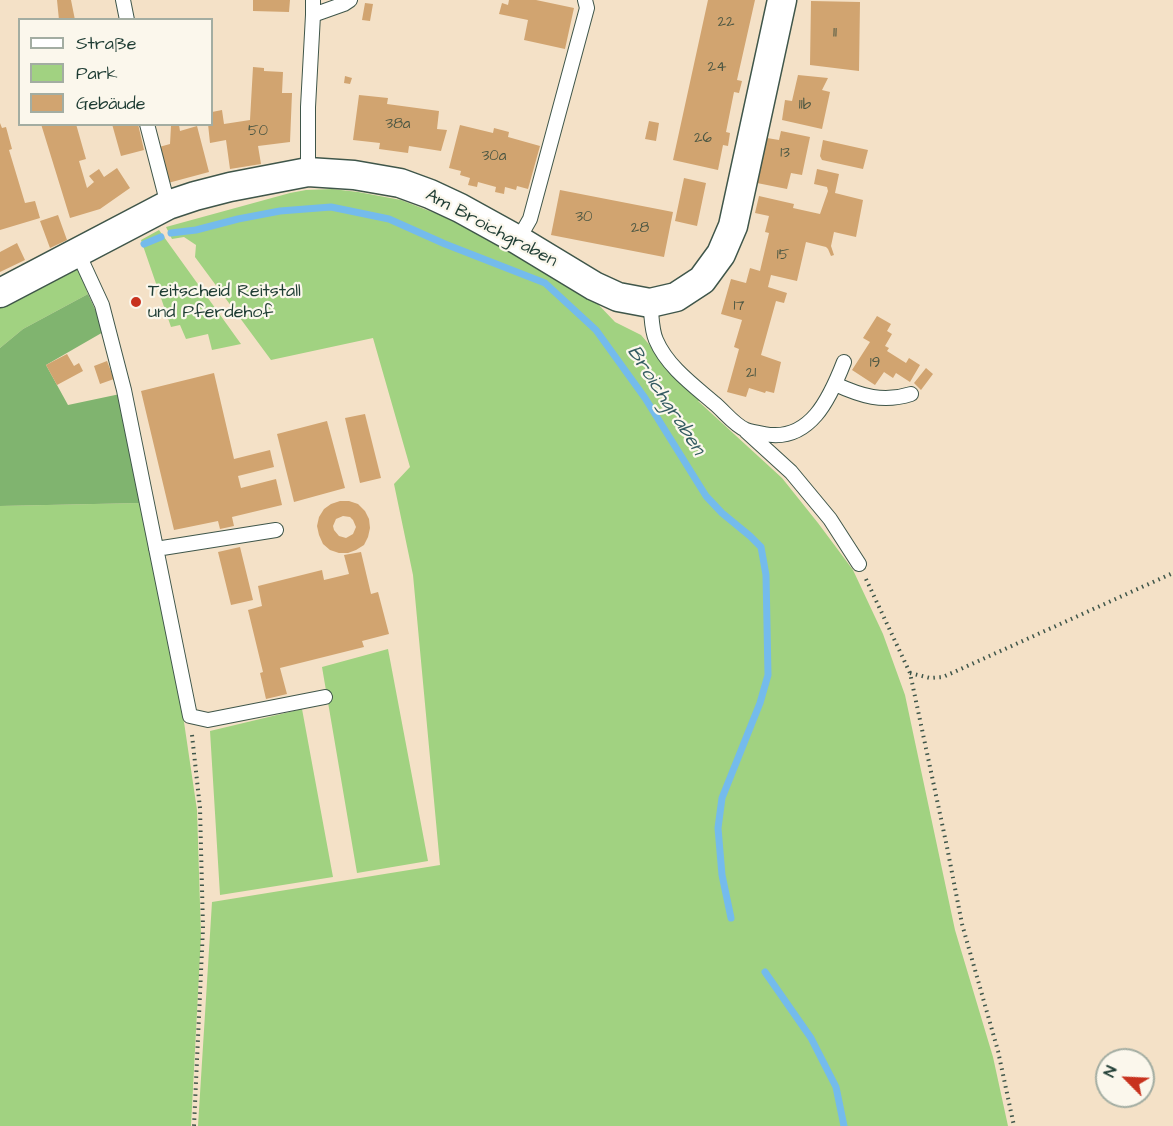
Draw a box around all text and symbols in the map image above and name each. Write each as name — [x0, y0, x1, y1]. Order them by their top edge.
house number: 22 — [717, 14, 735, 32]
legend — [18, 18, 213, 126]
house number: 11 — [833, 25, 837, 43]
text: Straße — [76, 31, 136, 56]
house number: 24 — [708, 59, 726, 77]
text: Park — [76, 61, 118, 86]
text: Gebäude — [76, 91, 146, 116]
house number: 11b — [799, 97, 811, 115]
house number: 38a — [386, 116, 410, 134]
house number: 50 — [248, 123, 268, 141]
house number: 26 — [694, 130, 712, 148]
house number: 13 — [780, 145, 790, 163]
house number: 30a — [482, 148, 506, 166]
street label: Am Broichgraben — [422, 185, 560, 273]
house number: 30 — [575, 209, 593, 227]
house number: 28 — [631, 220, 649, 238]
house number: 15 — [777, 247, 789, 265]
place label: Teitscheid Reitstall und Pferdehof — [148, 281, 301, 324]
marker: Teitscheid Reitstall und Pferdehof — [129, 295, 143, 309]
house number: 17 — [733, 298, 745, 316]
water label: Broichgraben — [621, 342, 709, 460]
house number: 19 — [870, 355, 880, 373]
house number: 21 — [746, 365, 756, 383]
north arrow — [1095, 1048, 1155, 1108]
text: N — [1098, 1062, 1122, 1081]

